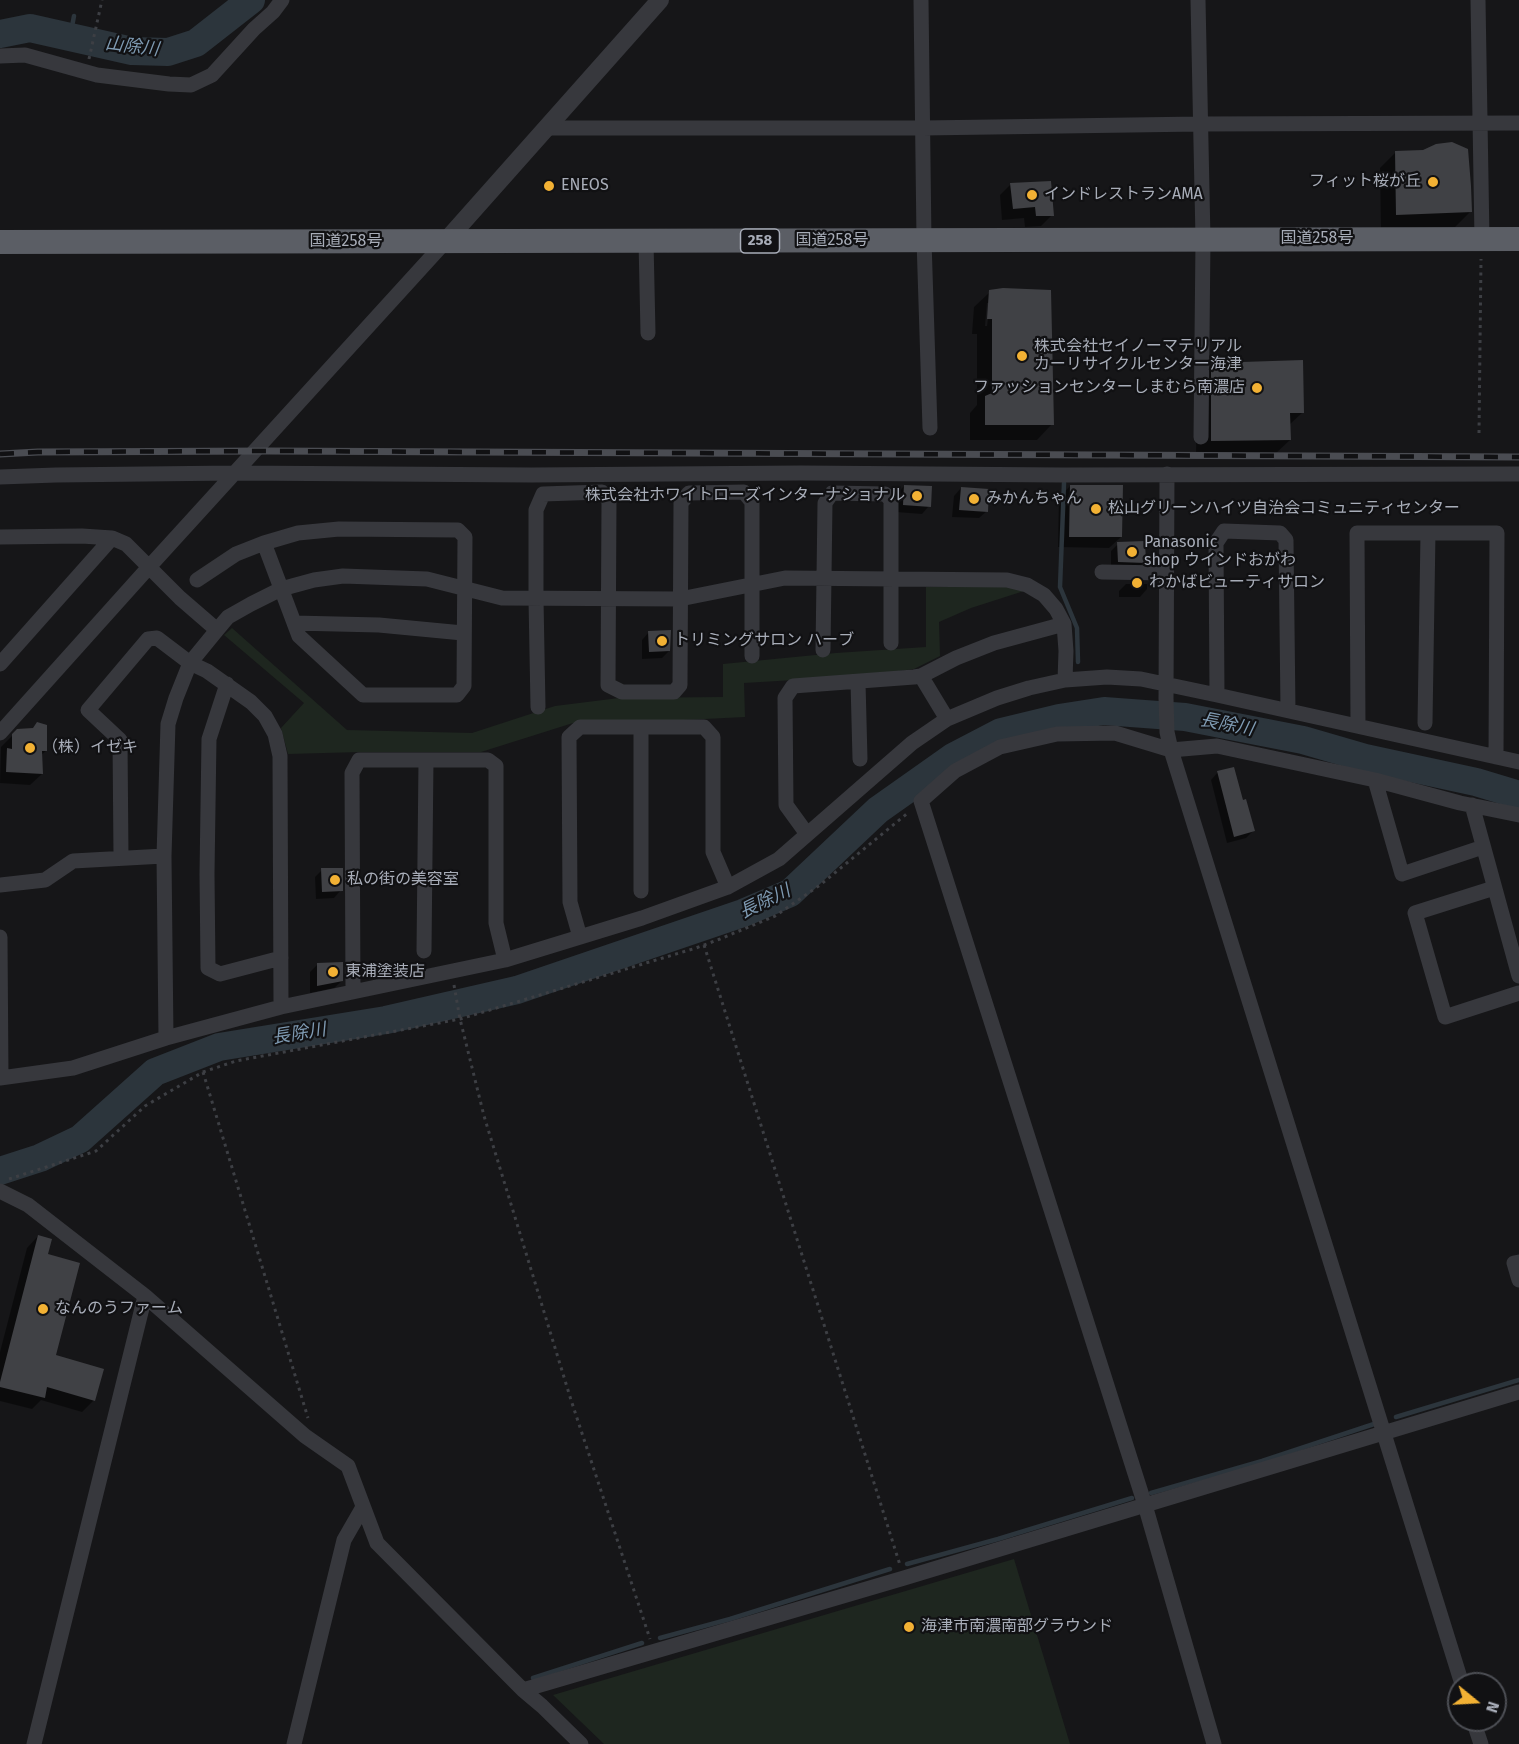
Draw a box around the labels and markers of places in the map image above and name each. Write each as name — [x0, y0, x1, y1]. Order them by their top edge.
place label: フィット桜が丘 — [1309, 172, 1421, 192]
marker: フィット桜が丘 — [1426, 175, 1440, 189]
place label: ENEOS — [561, 176, 609, 196]
marker: ENEOS — [542, 179, 556, 193]
place label: インドレストランAMA — [1044, 185, 1203, 205]
marker: インドレストランAMA — [1025, 188, 1039, 202]
place label: 株式会社セイノーマテリアル カーリサイクルセンター海津 — [1034, 337, 1242, 375]
marker: 株式会社セイノーマテリアル カーリサイクルセンター海津 — [1015, 349, 1029, 363]
place label: ファッションセンターしまむら南濃店 — [973, 378, 1245, 398]
marker: ファッションセンターしまむら南濃店 — [1250, 381, 1264, 395]
place label: 株式会社ホワイトローズインターナショナル — [585, 486, 905, 506]
marker: 株式会社ホワイトローズインターナショナル — [910, 489, 924, 503]
place label: みかんちゃん — [986, 489, 1082, 509]
marker: みかんちゃん — [967, 492, 981, 506]
place label: 松山グリーンハイツ自治会コミュニティセンター — [1108, 499, 1460, 519]
marker: 松山グリーンハイツ自治会コミュニティセンター — [1089, 502, 1103, 516]
place label: Panasonic shop ウインドおがわ — [1144, 533, 1296, 571]
marker: Panasonic shop ウインドおがわ — [1125, 545, 1139, 559]
place label: わかばビューティサロン — [1149, 573, 1325, 593]
marker: わかばビューティサロン — [1130, 576, 1144, 590]
place label: トリミングサロン ハーブ — [674, 631, 854, 651]
marker: トリミングサロン ハーブ — [655, 634, 669, 648]
place label: （株）イゼキ — [42, 738, 138, 758]
marker: （株）イゼキ — [23, 741, 37, 755]
place label: 私の街の美容室 — [347, 870, 459, 890]
marker: 私の街の美容室 — [328, 873, 342, 887]
place label: 東浦塗装店 — [345, 962, 425, 982]
marker: 東浦塗装店 — [326, 965, 340, 979]
place label: なんのうファーム — [55, 1299, 183, 1319]
marker: なんのうファーム — [36, 1302, 50, 1316]
place label: 海津市南濃南部グラウンド — [921, 1617, 1113, 1637]
marker: 海津市南濃南部グラウンド — [902, 1620, 916, 1634]

